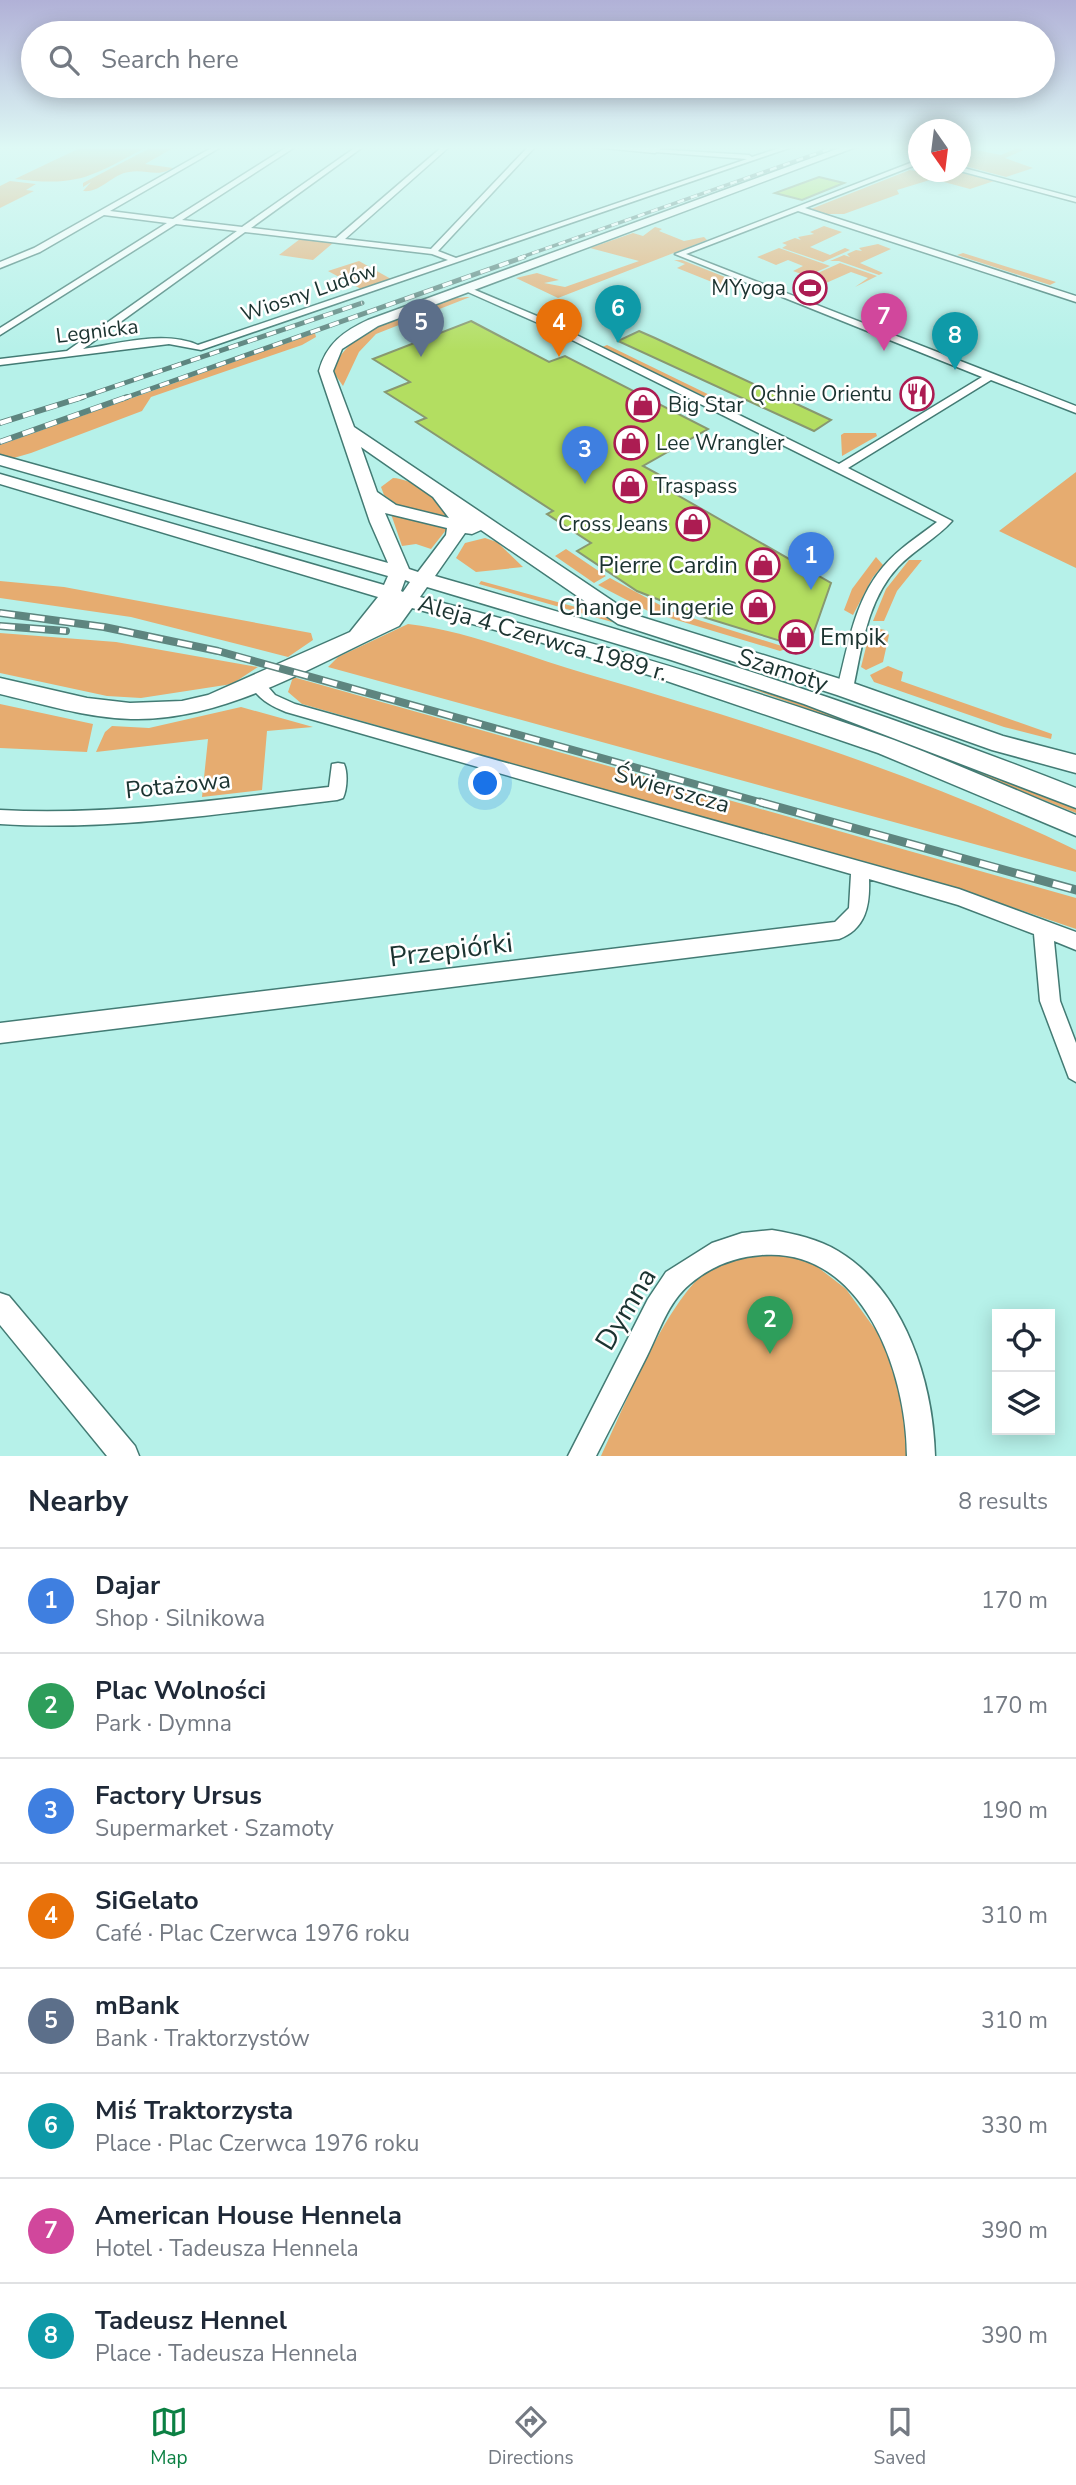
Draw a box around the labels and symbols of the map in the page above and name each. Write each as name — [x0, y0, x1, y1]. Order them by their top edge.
north arrow — [908, 119, 971, 182]
street label: Wiosny Ludów — [237, 256, 381, 328]
sports icon: MYyoga — [791, 269, 829, 307]
place label: MYyoga — [711, 274, 786, 302]
pin: 6 — [595, 285, 641, 343]
pin: 7 — [861, 293, 907, 351]
pin: 5 — [398, 299, 444, 357]
pin: 4 — [536, 299, 582, 357]
street label: Legnicka — [54, 312, 140, 350]
pin: 8 — [932, 312, 978, 370]
restaurant icon: Qchnie Orientu — [898, 375, 936, 413]
place label: Qchnie Orientu — [750, 380, 892, 408]
shop icon: Big Star — [624, 386, 662, 424]
place label: Big Star — [668, 391, 744, 419]
shop icon: Lee Wrangler — [612, 424, 650, 462]
pin: 3 — [562, 426, 608, 484]
place label: Lee Wrangler — [656, 429, 785, 457]
shop icon: Traspass — [611, 467, 649, 505]
place label: Traspass — [654, 472, 737, 500]
shop icon: Cross Jeans — [674, 505, 712, 543]
place label: Cross Jeans — [558, 510, 668, 538]
pin: 1 — [788, 532, 834, 590]
shop icon: Pierre Cardin — [744, 546, 782, 584]
place label: Pierre Cardin — [598, 549, 738, 581]
street label: Aleja 4 Czerwca 1989 r. — [414, 587, 672, 689]
shop icon: Change Lingerie — [739, 588, 777, 626]
place label: Change Lingerie — [559, 591, 734, 623]
shop icon: Empik — [777, 618, 815, 656]
place label: Empik — [820, 621, 887, 653]
street label: Szamoty — [734, 640, 833, 700]
street label: Świerszcza — [611, 757, 733, 821]
street label: Potażowa — [124, 764, 232, 806]
your location — [468, 766, 502, 800]
street label: Przepiórki — [387, 924, 515, 976]
street label: Dymna — [587, 1261, 665, 1357]
pin: 2 — [747, 1296, 793, 1354]

